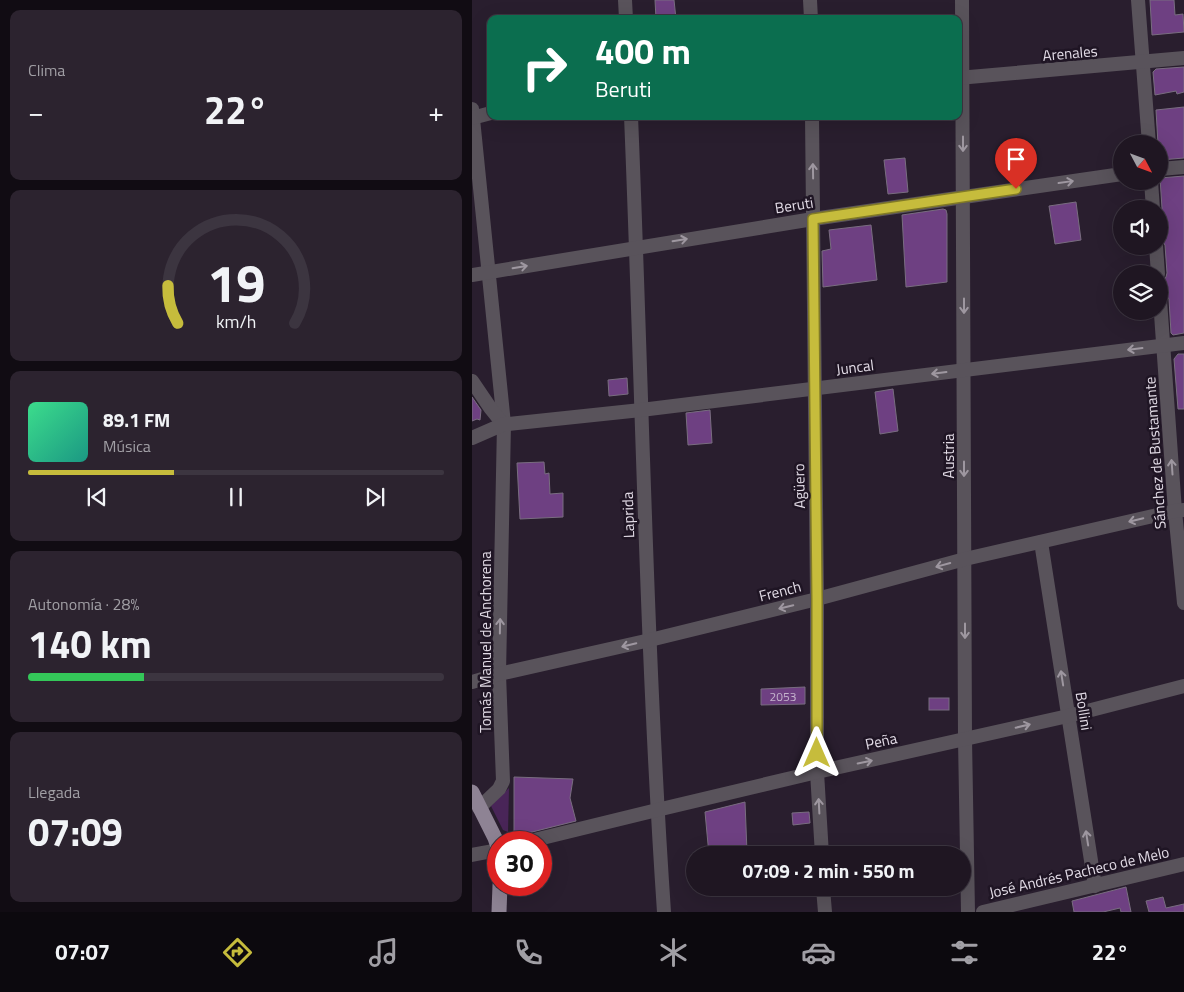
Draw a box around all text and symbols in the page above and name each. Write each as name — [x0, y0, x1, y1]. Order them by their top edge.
text: 400 m — [595, 24, 691, 78]
icon: right — [512, 35, 577, 100]
street label: Arenales — [1042, 39, 1098, 67]
text: Clima — [28, 58, 65, 82]
text: Beruti — [595, 72, 652, 106]
text: 22° — [204, 81, 268, 139]
text: − — [28, 90, 44, 133]
text: + — [428, 90, 444, 133]
north arrow — [1113, 135, 1168, 190]
map controls — [1113, 135, 1168, 320]
one-way arrow — [958, 136, 968, 152]
pin — [995, 138, 1037, 189]
icon: arrive — [1002, 145, 1030, 173]
one-way arrow — [808, 164, 817, 180]
one-way arrow — [1058, 176, 1074, 186]
street label: Beruti — [773, 191, 815, 219]
button: sound — [1113, 200, 1168, 255]
one-way arrow — [672, 235, 688, 245]
text: 19 — [207, 243, 265, 322]
one-way arrow — [512, 262, 528, 272]
button: layers — [1113, 265, 1168, 320]
one-way arrow — [959, 298, 969, 314]
text: km/h — [216, 308, 256, 335]
one-way arrow — [1127, 344, 1143, 354]
street label: Juncal — [835, 353, 875, 381]
one-way arrow — [931, 368, 947, 378]
street label: Sánchez de Bustamante — [1138, 376, 1172, 530]
text: 89.1 FM — [103, 405, 170, 434]
street label: Austria — [937, 433, 960, 479]
text: Música — [103, 434, 151, 458]
one-way arrow — [1167, 459, 1177, 475]
one-way arrow — [959, 460, 969, 477]
street label: Agüero — [787, 463, 811, 509]
icon: previous — [83, 483, 111, 511]
icon: pause — [222, 483, 250, 511]
icon: next — [361, 483, 389, 511]
street label: Laprida — [616, 491, 640, 539]
one-way arrow — [1128, 516, 1144, 525]
street label: Tomás Manuel de Anchorena — [474, 551, 497, 733]
one-way arrow — [936, 560, 952, 570]
street label: French — [756, 575, 804, 607]
text: Autonomía · 28% — [28, 592, 139, 616]
one-way arrow — [779, 602, 795, 612]
text: 140 km — [28, 615, 152, 673]
one-way arrow — [495, 618, 505, 634]
one-way arrow — [960, 623, 970, 639]
one-way arrow — [621, 641, 637, 650]
one-way arrow — [1057, 670, 1067, 686]
house number: 2053 — [770, 687, 796, 706]
street label: Bollini — [1070, 690, 1098, 732]
one-way arrow — [1015, 721, 1031, 730]
position arrow — [790, 726, 842, 778]
street label: Peña — [863, 726, 900, 756]
one-way arrow — [856, 756, 872, 766]
text: Llegada — [28, 780, 80, 804]
one-way arrow — [814, 799, 824, 815]
text: 07:09 — [28, 803, 123, 861]
one-way arrow — [1082, 830, 1092, 846]
speed limit sign: 30 — [487, 831, 552, 896]
street label: José Andrés Pacheco de Melo — [987, 840, 1171, 904]
text: 07:09 · 2 min · 550 m — [742, 856, 915, 885]
text: 07:07 — [55, 935, 110, 969]
icon: directions — [220, 935, 255, 970]
icon: music — [366, 935, 401, 970]
icon: phone — [511, 935, 546, 970]
icon: climate — [656, 935, 691, 970]
icon: car — [801, 935, 836, 970]
icon: filters — [947, 935, 982, 970]
text: 22° — [1092, 935, 1129, 969]

